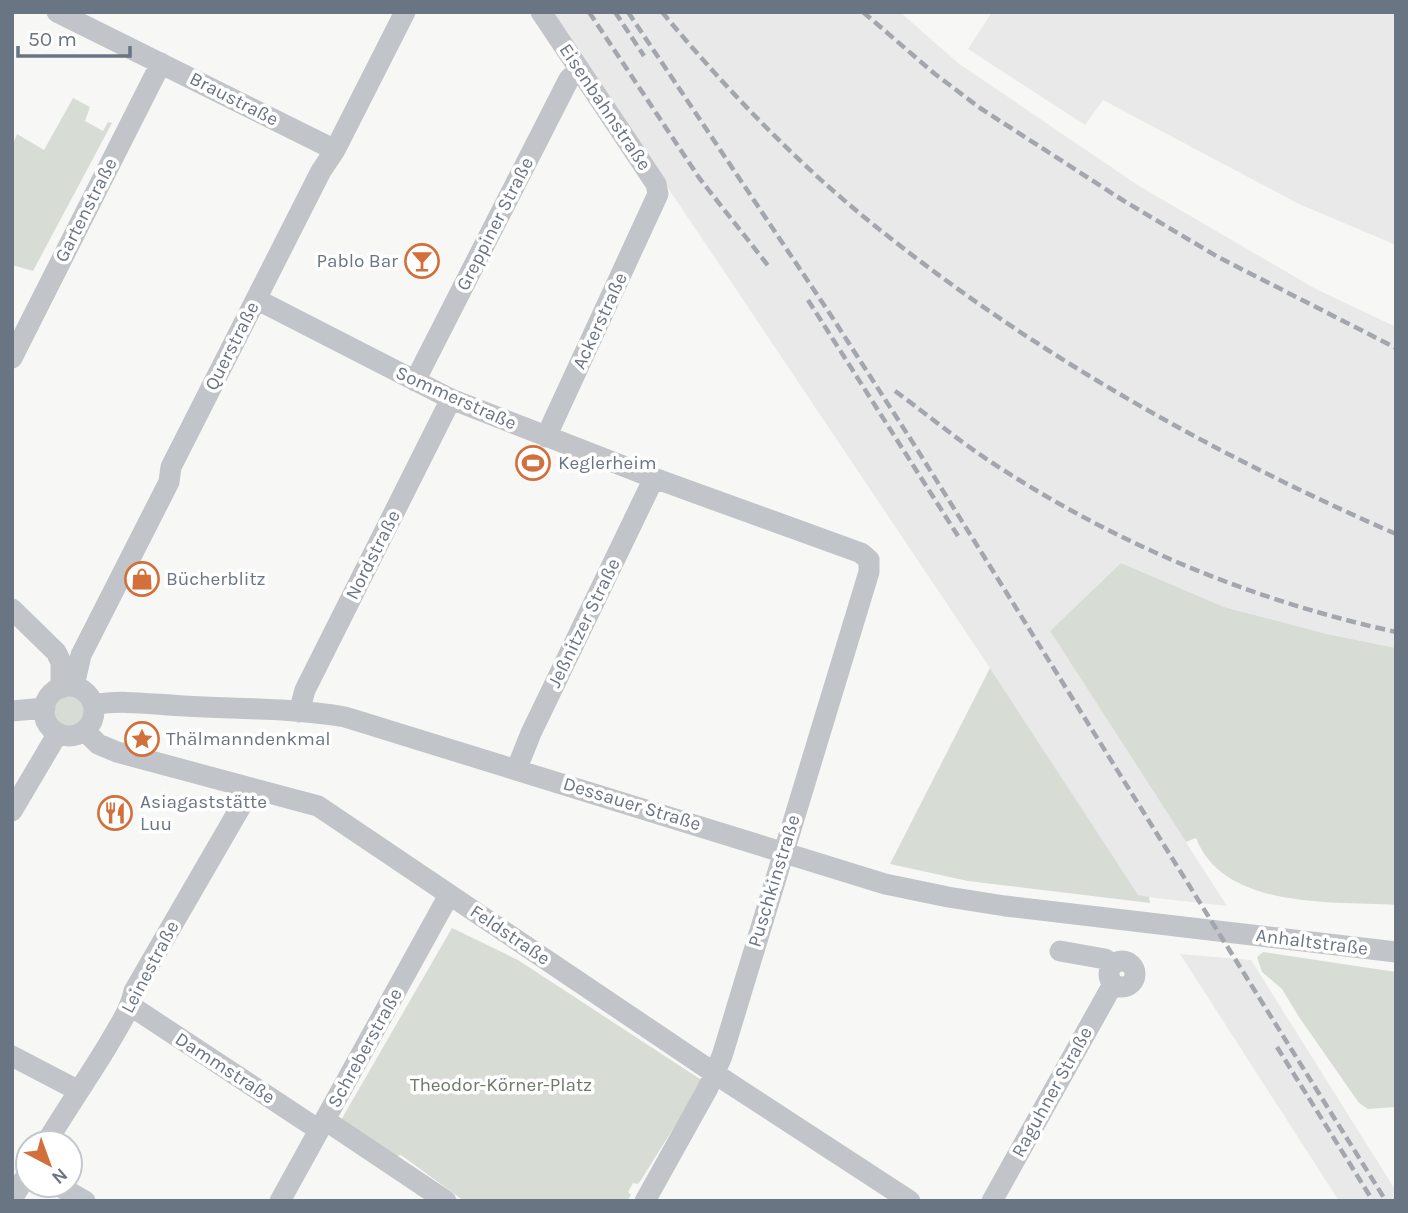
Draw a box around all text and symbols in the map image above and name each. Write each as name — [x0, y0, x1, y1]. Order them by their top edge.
scale bar — [18, 14, 130, 58]
text: 50 m — [28, 27, 77, 51]
street label: Eisenbahnstraße — [554, 39, 656, 175]
street label: Braustraße — [186, 67, 282, 131]
street label: Gartenstraße — [50, 154, 122, 266]
street label: Greppiner Straße — [452, 154, 538, 294]
bar icon: Pablo Bar — [403, 242, 441, 280]
place label: Pablo Bar — [316, 250, 398, 272]
street label: Ackerstraße — [568, 269, 632, 373]
street label: Querstraße — [200, 298, 264, 394]
street label: Sommerstraße — [392, 362, 520, 434]
sports icon: Keglerheim — [514, 444, 552, 482]
place label: Keglerheim — [558, 452, 657, 474]
street label: Nordstraße — [341, 507, 405, 603]
street label: Jeßnitzer Straße — [543, 555, 625, 691]
shop icon: Bücherblitz — [123, 560, 161, 598]
place label: Bücherblitz — [166, 568, 266, 590]
place icon: Thälmanndenkmal — [123, 720, 161, 758]
place label: Thälmanndenkmal — [166, 728, 331, 750]
street label: Dessauer Straße — [561, 773, 703, 835]
place label: Asiagaststätte Luu — [140, 791, 267, 835]
restaurant icon: Asiagaststätte Luu — [96, 794, 134, 832]
street label: Puschkinstraße — [743, 812, 805, 950]
street label: Feldstraße — [466, 900, 554, 970]
street label: Leinestraße — [116, 917, 184, 1017]
street label: Anhaltstraße — [1255, 924, 1369, 960]
street label: Schreberstraße — [323, 984, 407, 1112]
street label: Raguhner Straße — [1007, 1023, 1097, 1161]
street label: Dammstraße — [171, 1028, 279, 1108]
park label: Theodor-Körner-Platz — [410, 1074, 592, 1096]
north arrow — [14, 1129, 84, 1199]
text: N — [47, 1163, 72, 1189]

